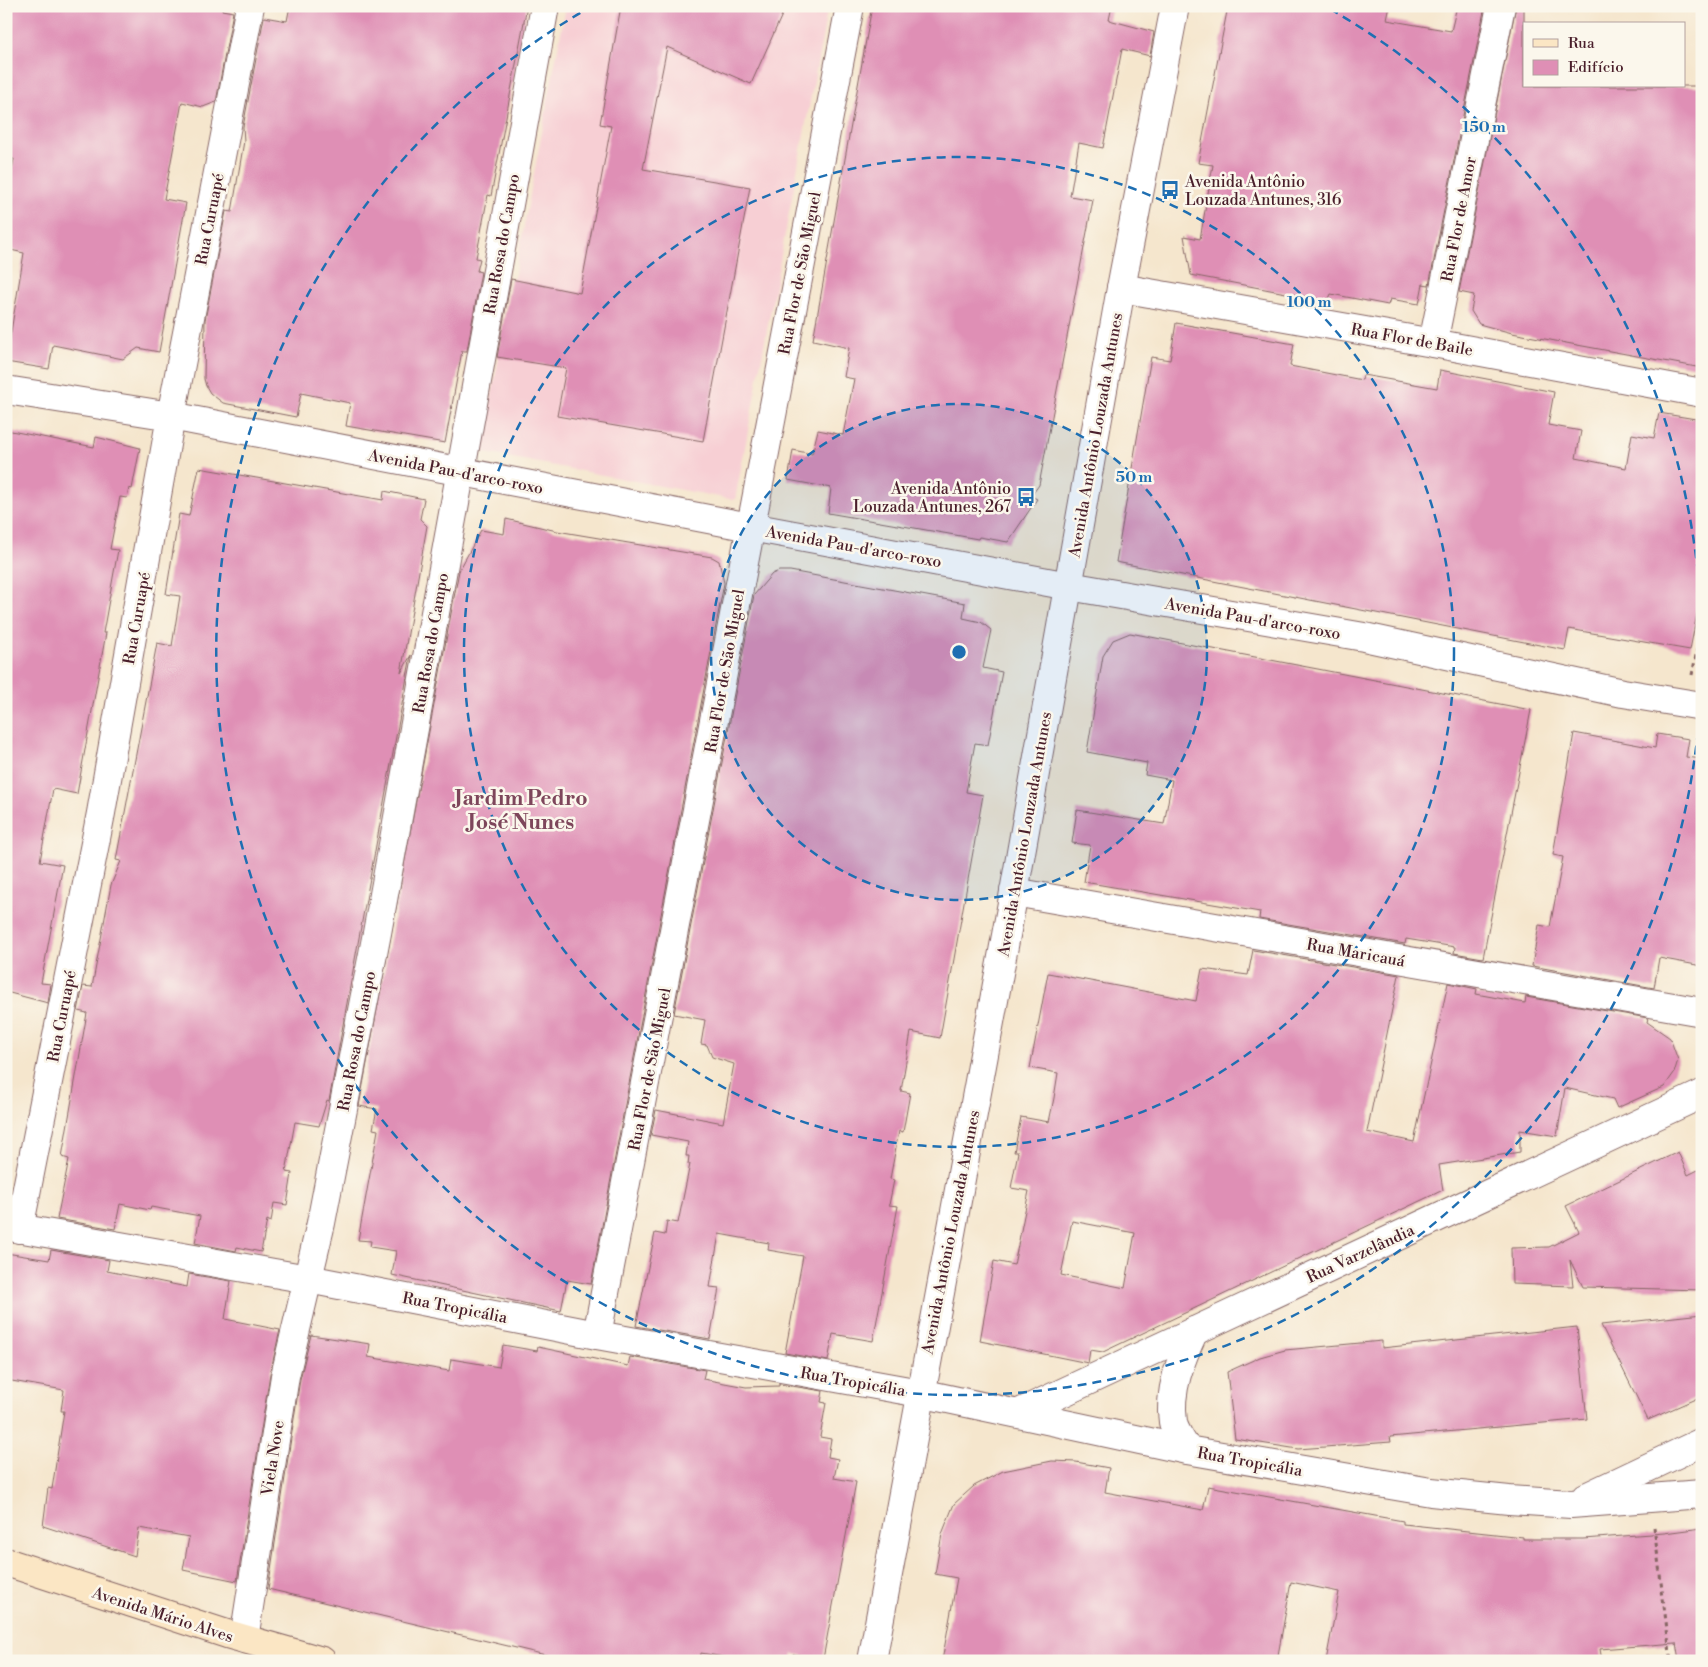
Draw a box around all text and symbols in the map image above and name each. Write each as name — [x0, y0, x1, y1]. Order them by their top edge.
legend — [1523, 22, 1686, 88]
text: Rua — [1568, 34, 1595, 53]
text: Edifício — [1568, 58, 1624, 77]
text: 150 m — [1462, 118, 1506, 137]
street label: Rua Flor de Amor — [1437, 155, 1481, 284]
street label: Rua Curuapé — [191, 171, 229, 267]
street label: Rua Rosa do Campo — [480, 172, 524, 316]
place label: Avenida Antônio Louzada Antunes, 316 — [1184, 172, 1342, 210]
bus stop icon: Avenida Antônio Louzada Antunes, 316 — [1159, 179, 1181, 201]
street label: Rua Flor de São Miguel — [774, 190, 826, 356]
text: 100 m — [1287, 293, 1332, 312]
street label: Avenida Antônio Louzada Antunes — [1064, 311, 1127, 560]
street label: Rua Flor de Baile — [1349, 319, 1475, 361]
street label: Avenida Pau-d'arco-roxo — [366, 445, 545, 499]
text: 50 m — [1116, 468, 1152, 487]
place label: Avenida Antônio Louzada Antunes, 267 — [853, 479, 1011, 517]
bus stop icon: Avenida Antônio Louzada Antunes, 267 — [1015, 486, 1037, 508]
street label: Avenida Pau-d'arco-roxo — [763, 522, 943, 572]
street label: Rua Curuapé — [119, 570, 155, 666]
street label: Rua Rosa do Campo — [409, 571, 453, 715]
street label: Rua Flor de São Miguel — [701, 588, 749, 755]
street label: Avenida Pau-d'arco-roxo — [1162, 594, 1342, 644]
centre of rings — [950, 643, 968, 661]
street label: Avenida Antônio Louzada Antunes — [993, 710, 1056, 959]
district label: Jardim Pedro José Nunes — [451, 786, 588, 836]
street label: Rua Maricauá — [1305, 934, 1408, 972]
street label: Rua Curuapé — [43, 968, 81, 1064]
street label: Rua Rosa do Campo — [334, 969, 380, 1113]
street label: Rua Flor de São Miguel — [624, 986, 676, 1152]
street label: Avenida Antônio Louzada Antunes — [917, 1108, 984, 1357]
street label: Rua Varzelândia — [1303, 1220, 1419, 1288]
street label: Rua Tropicália — [401, 1288, 510, 1328]
street label: Rua Tropicália — [799, 1363, 908, 1401]
street label: Viela Nove — [257, 1419, 289, 1498]
street label: Rua Tropicália — [1196, 1443, 1305, 1481]
street label: Avenida Mário Alves — [89, 1582, 236, 1647]

